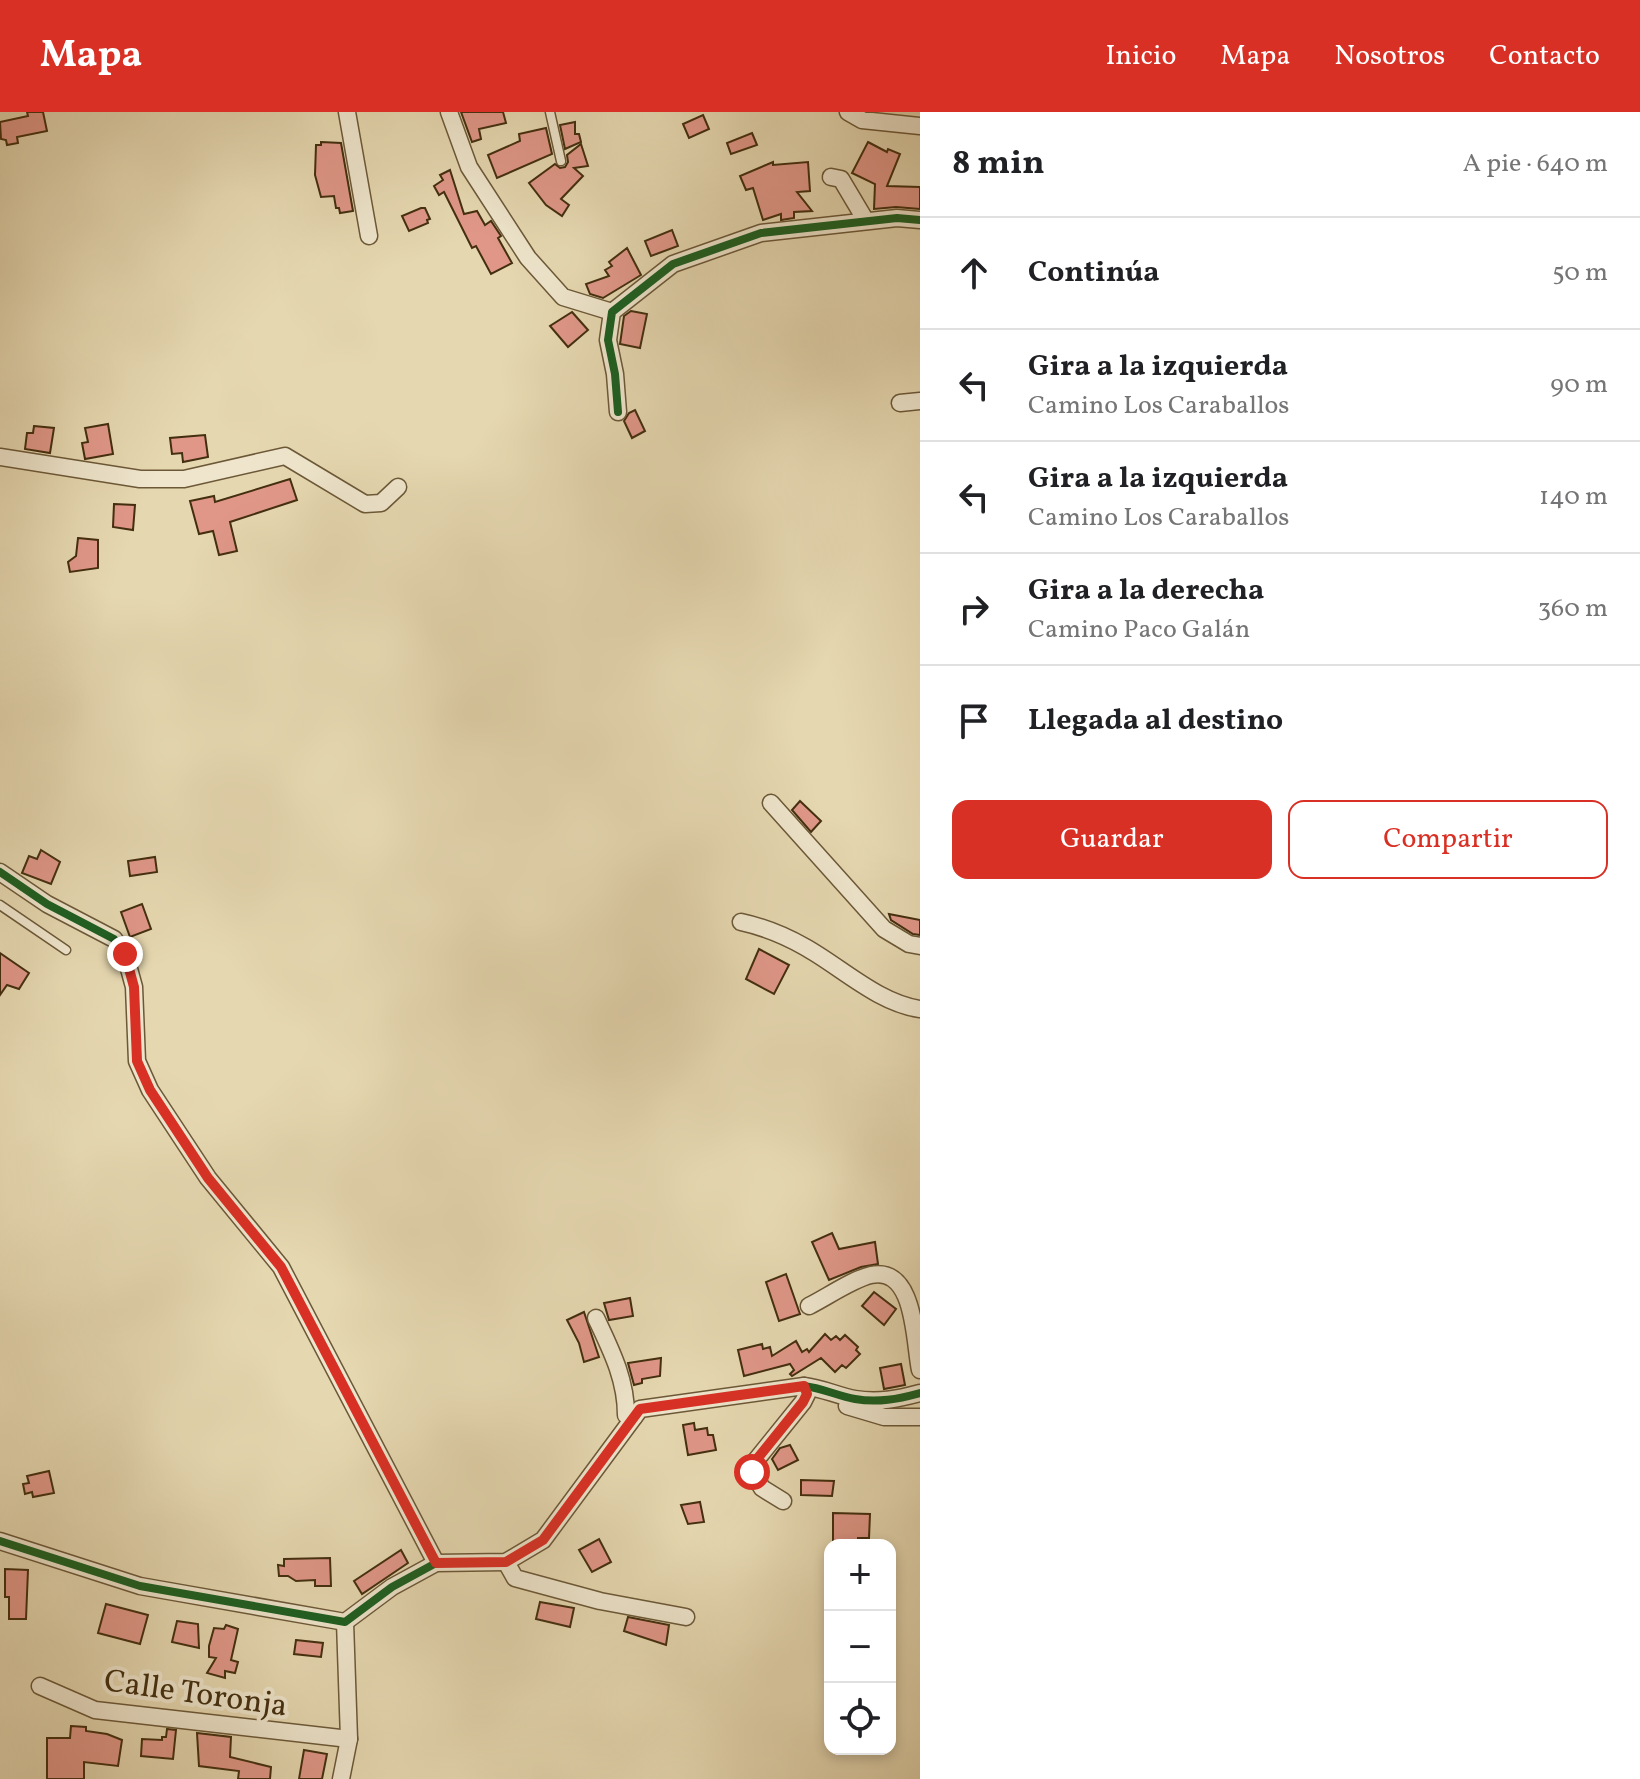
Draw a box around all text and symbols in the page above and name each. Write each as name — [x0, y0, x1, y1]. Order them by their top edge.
text: Mapa — [40, 30, 142, 83]
text: Inicio — [1105, 37, 1176, 76]
text: Mapa — [1220, 37, 1290, 76]
text: Nosotros — [1334, 37, 1445, 76]
text: Contacto — [1489, 37, 1600, 76]
text: 8 min — [952, 141, 1045, 188]
text: A pie · 640 m — [1463, 146, 1608, 182]
icon: ahead — [952, 251, 996, 295]
text: Continúa — [1028, 252, 1160, 294]
text: 50 m — [1552, 255, 1608, 291]
text: Gira a la izquierda — [1028, 346, 1288, 388]
icon: left — [952, 363, 996, 407]
text: 90 m — [1550, 367, 1608, 403]
text: Camino Los Caraballos — [1028, 388, 1289, 424]
text: Gira a la izquierda — [1028, 458, 1288, 500]
icon: left — [952, 475, 996, 519]
text: 140 m — [1539, 479, 1608, 515]
text: Camino Los Caraballos — [1028, 500, 1289, 536]
text: Gira a la derecha — [1028, 570, 1264, 612]
icon: right — [952, 587, 996, 631]
text: 360 m — [1538, 591, 1608, 627]
text: Camino Paco Galán — [1028, 612, 1250, 648]
icon: arrive — [952, 699, 996, 743]
text: Llegada al destino — [1028, 700, 1283, 742]
button: Guardar — [952, 800, 1272, 879]
button: Compartir — [1288, 800, 1608, 879]
route end — [107, 936, 143, 972]
route start — [734, 1454, 770, 1490]
map controls — [824, 1539, 896, 1755]
button: + — [824, 1539, 896, 1611]
button: − — [824, 1611, 896, 1683]
street label: Calle Toronja — [101, 1660, 290, 1730]
button: locate — [824, 1683, 896, 1755]

